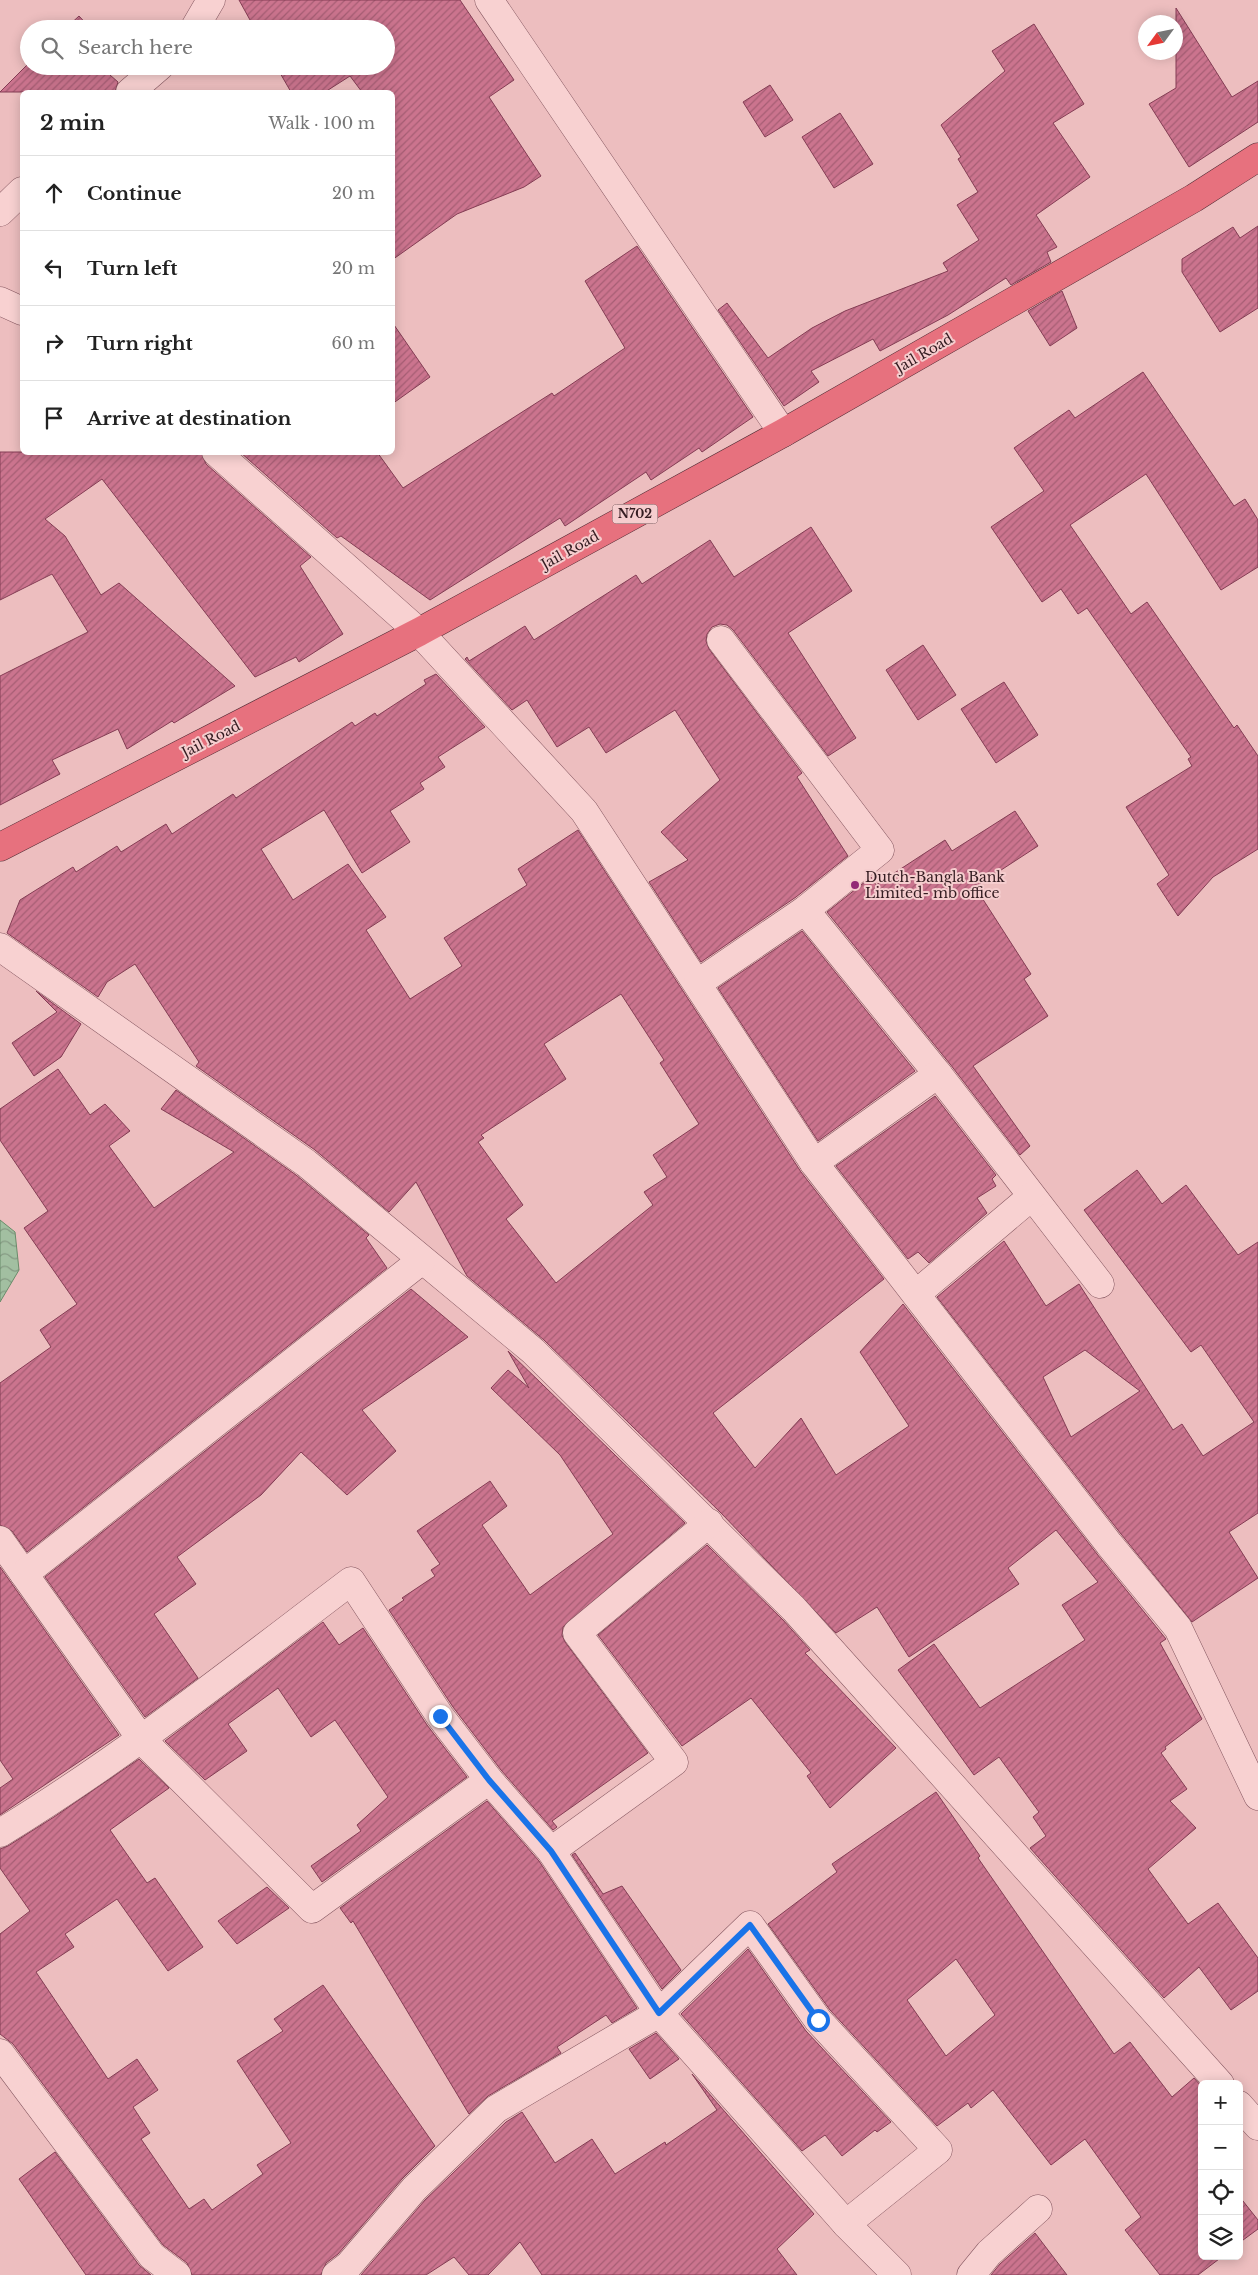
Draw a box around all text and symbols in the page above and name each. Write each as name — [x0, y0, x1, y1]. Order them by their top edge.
north arrow — [1138, 15, 1183, 60]
search box — [20, 20, 395, 75]
icon: search — [38, 34, 66, 62]
text: Search here — [78, 36, 193, 59]
text: 2 min — [40, 110, 105, 136]
text: Walk · 100 m — [268, 113, 375, 133]
icon: ahead — [40, 179, 68, 207]
text: Continue — [87, 182, 182, 205]
text: 20 m — [332, 183, 375, 203]
icon: left — [40, 254, 68, 282]
text: Turn left — [87, 257, 178, 280]
text: 20 m — [332, 258, 375, 278]
icon: right — [40, 329, 68, 357]
street label: Jail Road — [890, 329, 956, 378]
text: Turn right — [87, 332, 193, 355]
text: 60 m — [332, 333, 375, 353]
icon: arrive — [40, 404, 68, 432]
text: Arrive at destination — [87, 407, 291, 430]
road number: N702 — [612, 504, 658, 524]
street label: Jail Road — [536, 526, 603, 574]
street label: Jail Road — [177, 716, 244, 762]
place label: Dutch-Bangla Bank Limited- mb office — [865, 868, 1005, 902]
marker: Dutch-Bangla Bank Limited- mb office — [849, 879, 861, 891]
route end — [429, 1705, 452, 1728]
route start — [807, 2009, 830, 2032]
map controls — [1198, 2080, 1243, 2260]
button: + — [1198, 2080, 1243, 2125]
button: − — [1198, 2125, 1243, 2170]
button: locate — [1198, 2170, 1243, 2215]
button: layers — [1198, 2215, 1243, 2260]

